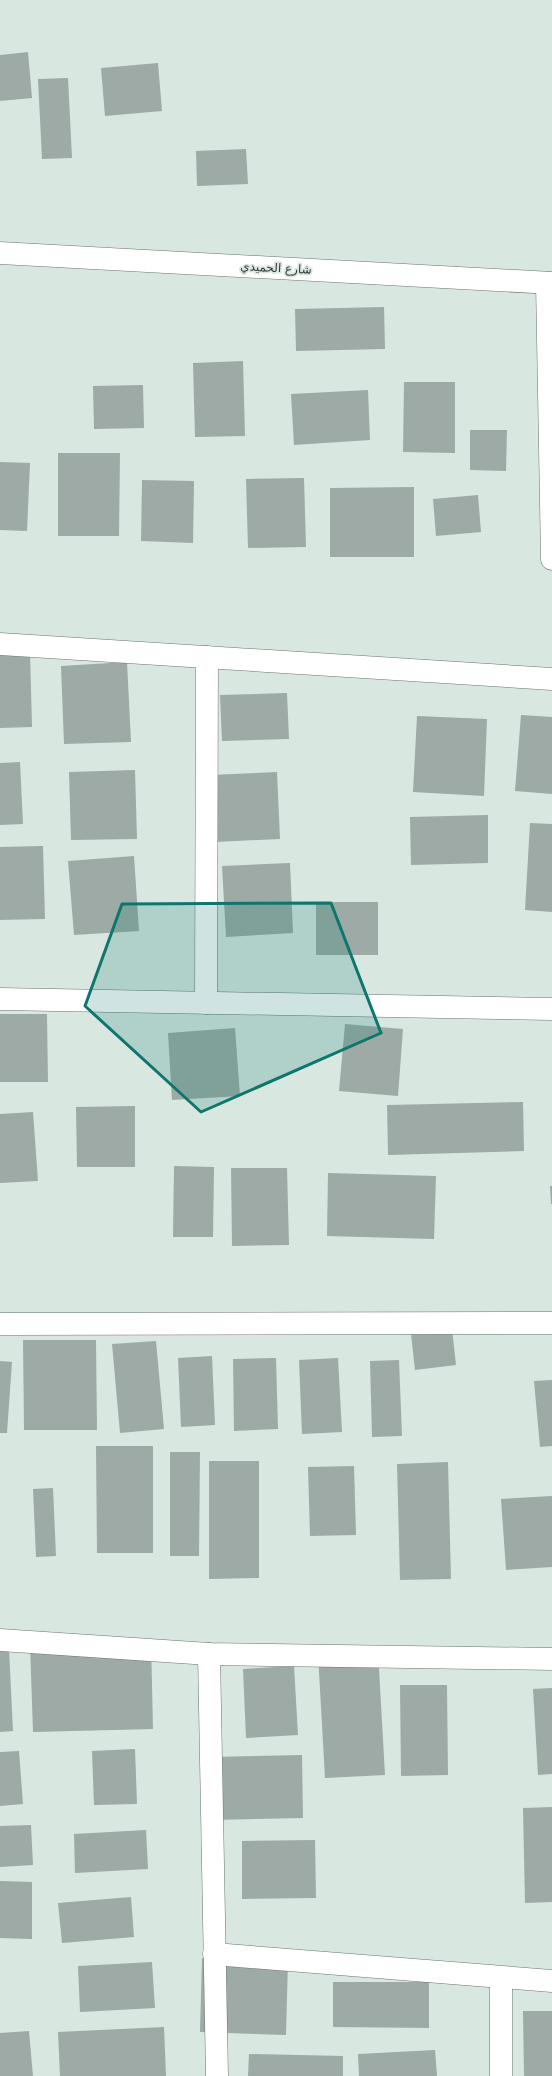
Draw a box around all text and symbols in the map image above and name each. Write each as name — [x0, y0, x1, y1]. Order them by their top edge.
street label: شارع الحميدي — [240, 259, 312, 278]

